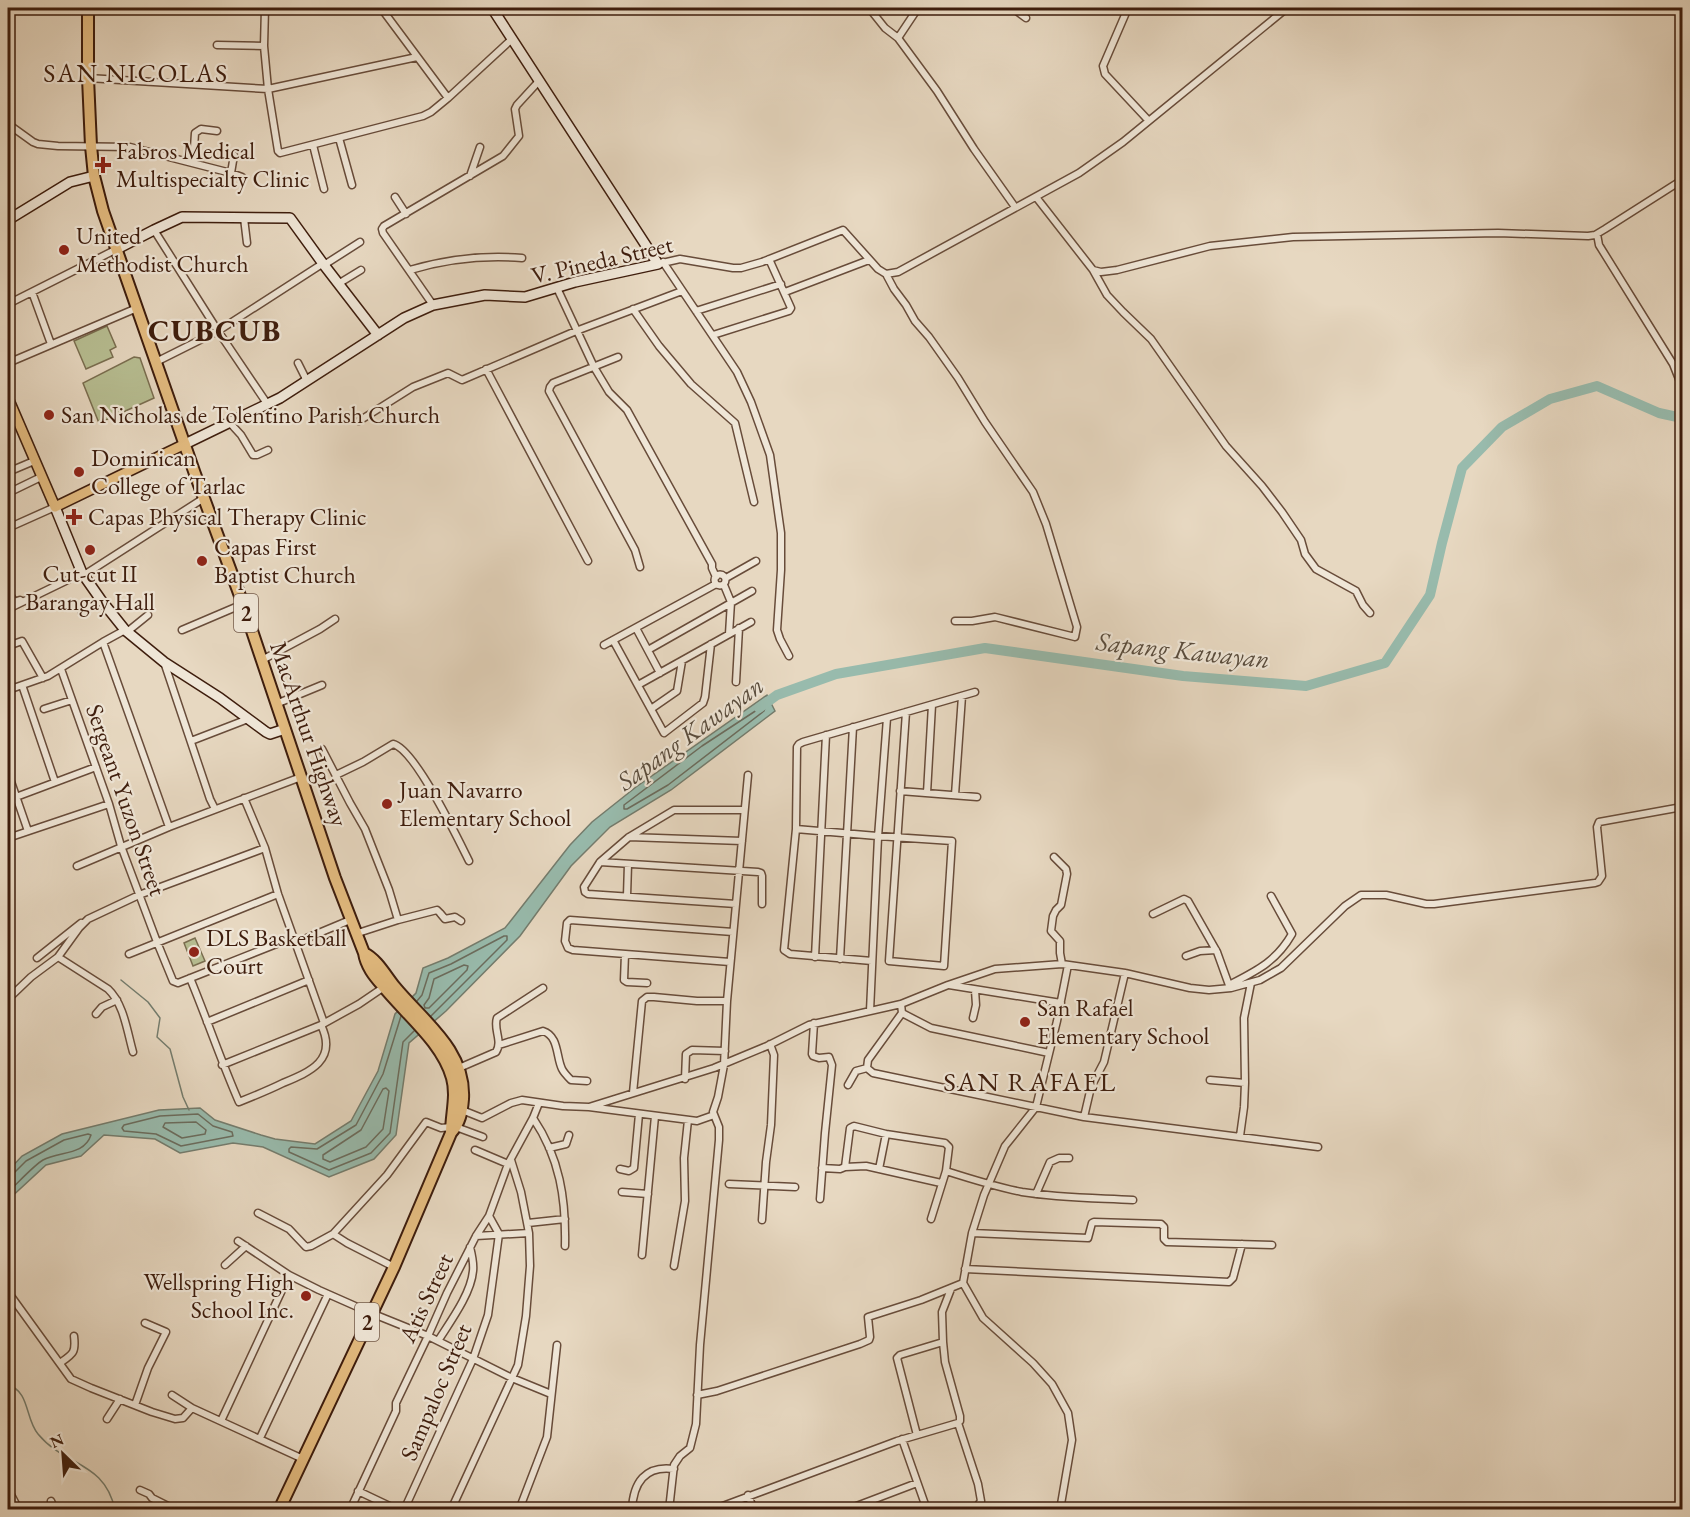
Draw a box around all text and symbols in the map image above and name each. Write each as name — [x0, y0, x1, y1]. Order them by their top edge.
district label: SAN NICOLAS — [43, 56, 229, 90]
place label: Fabros Medical Multispecialty Clinic — [116, 135, 310, 194]
marker: Fabros Medical Multispecialty Clinic — [94, 156, 112, 174]
place label: United Methodist Church — [76, 220, 249, 279]
street label: V. Pineda Street — [528, 228, 676, 291]
marker: United Methodist Church — [57, 243, 71, 257]
district label: CUBCUB — [148, 311, 282, 350]
place label: San Nicholas de Tolentino Parish Church — [61, 399, 440, 430]
marker: San Nicholas de Tolentino Parish Church — [42, 408, 56, 422]
place label: Dominican College of Tarlac — [91, 442, 246, 501]
marker: Dominican College of Tarlac — [72, 465, 86, 479]
place label: Capas Physical Therapy Clinic — [88, 501, 367, 532]
marker: Capas Physical Therapy Clinic — [65, 508, 83, 526]
place label: Capas First Baptist Church — [214, 531, 356, 590]
marker: Cut-cut II Barangay Hall — [83, 543, 97, 557]
marker: Capas First Baptist Church — [195, 554, 209, 568]
place label: Cut-cut II Barangay Hall — [25, 558, 155, 617]
road number: 2 — [234, 594, 258, 632]
water label: Sapang Kawayan — [1094, 624, 1271, 676]
street label: MacArthur Highway — [263, 637, 356, 831]
water label: Sapang Kawayan — [609, 668, 770, 798]
street label: Sergeant Yuzon Street — [79, 700, 174, 900]
place label: Juan Navarro Elementary School — [397, 774, 571, 833]
marker: Juan Navarro Elementary School — [380, 797, 394, 811]
place label: DLS Basketball Court — [206, 922, 347, 981]
marker: DLS Basketball Court — [187, 945, 201, 959]
place label: San Rafael Elementary School — [1037, 992, 1209, 1051]
marker: San Rafael Elementary School — [1018, 1015, 1032, 1029]
district label: SAN RAFAEL — [943, 1064, 1117, 1099]
street label: Atis Street — [391, 1248, 460, 1348]
place label: Wellspring High School Inc. — [143, 1266, 294, 1325]
marker: Wellspring High School Inc. — [299, 1289, 313, 1303]
road number: 2 — [355, 1303, 379, 1341]
street label: Sampaloc Street — [393, 1318, 478, 1465]
north arrow — [33, 1424, 93, 1484]
text: N — [47, 1429, 67, 1453]

